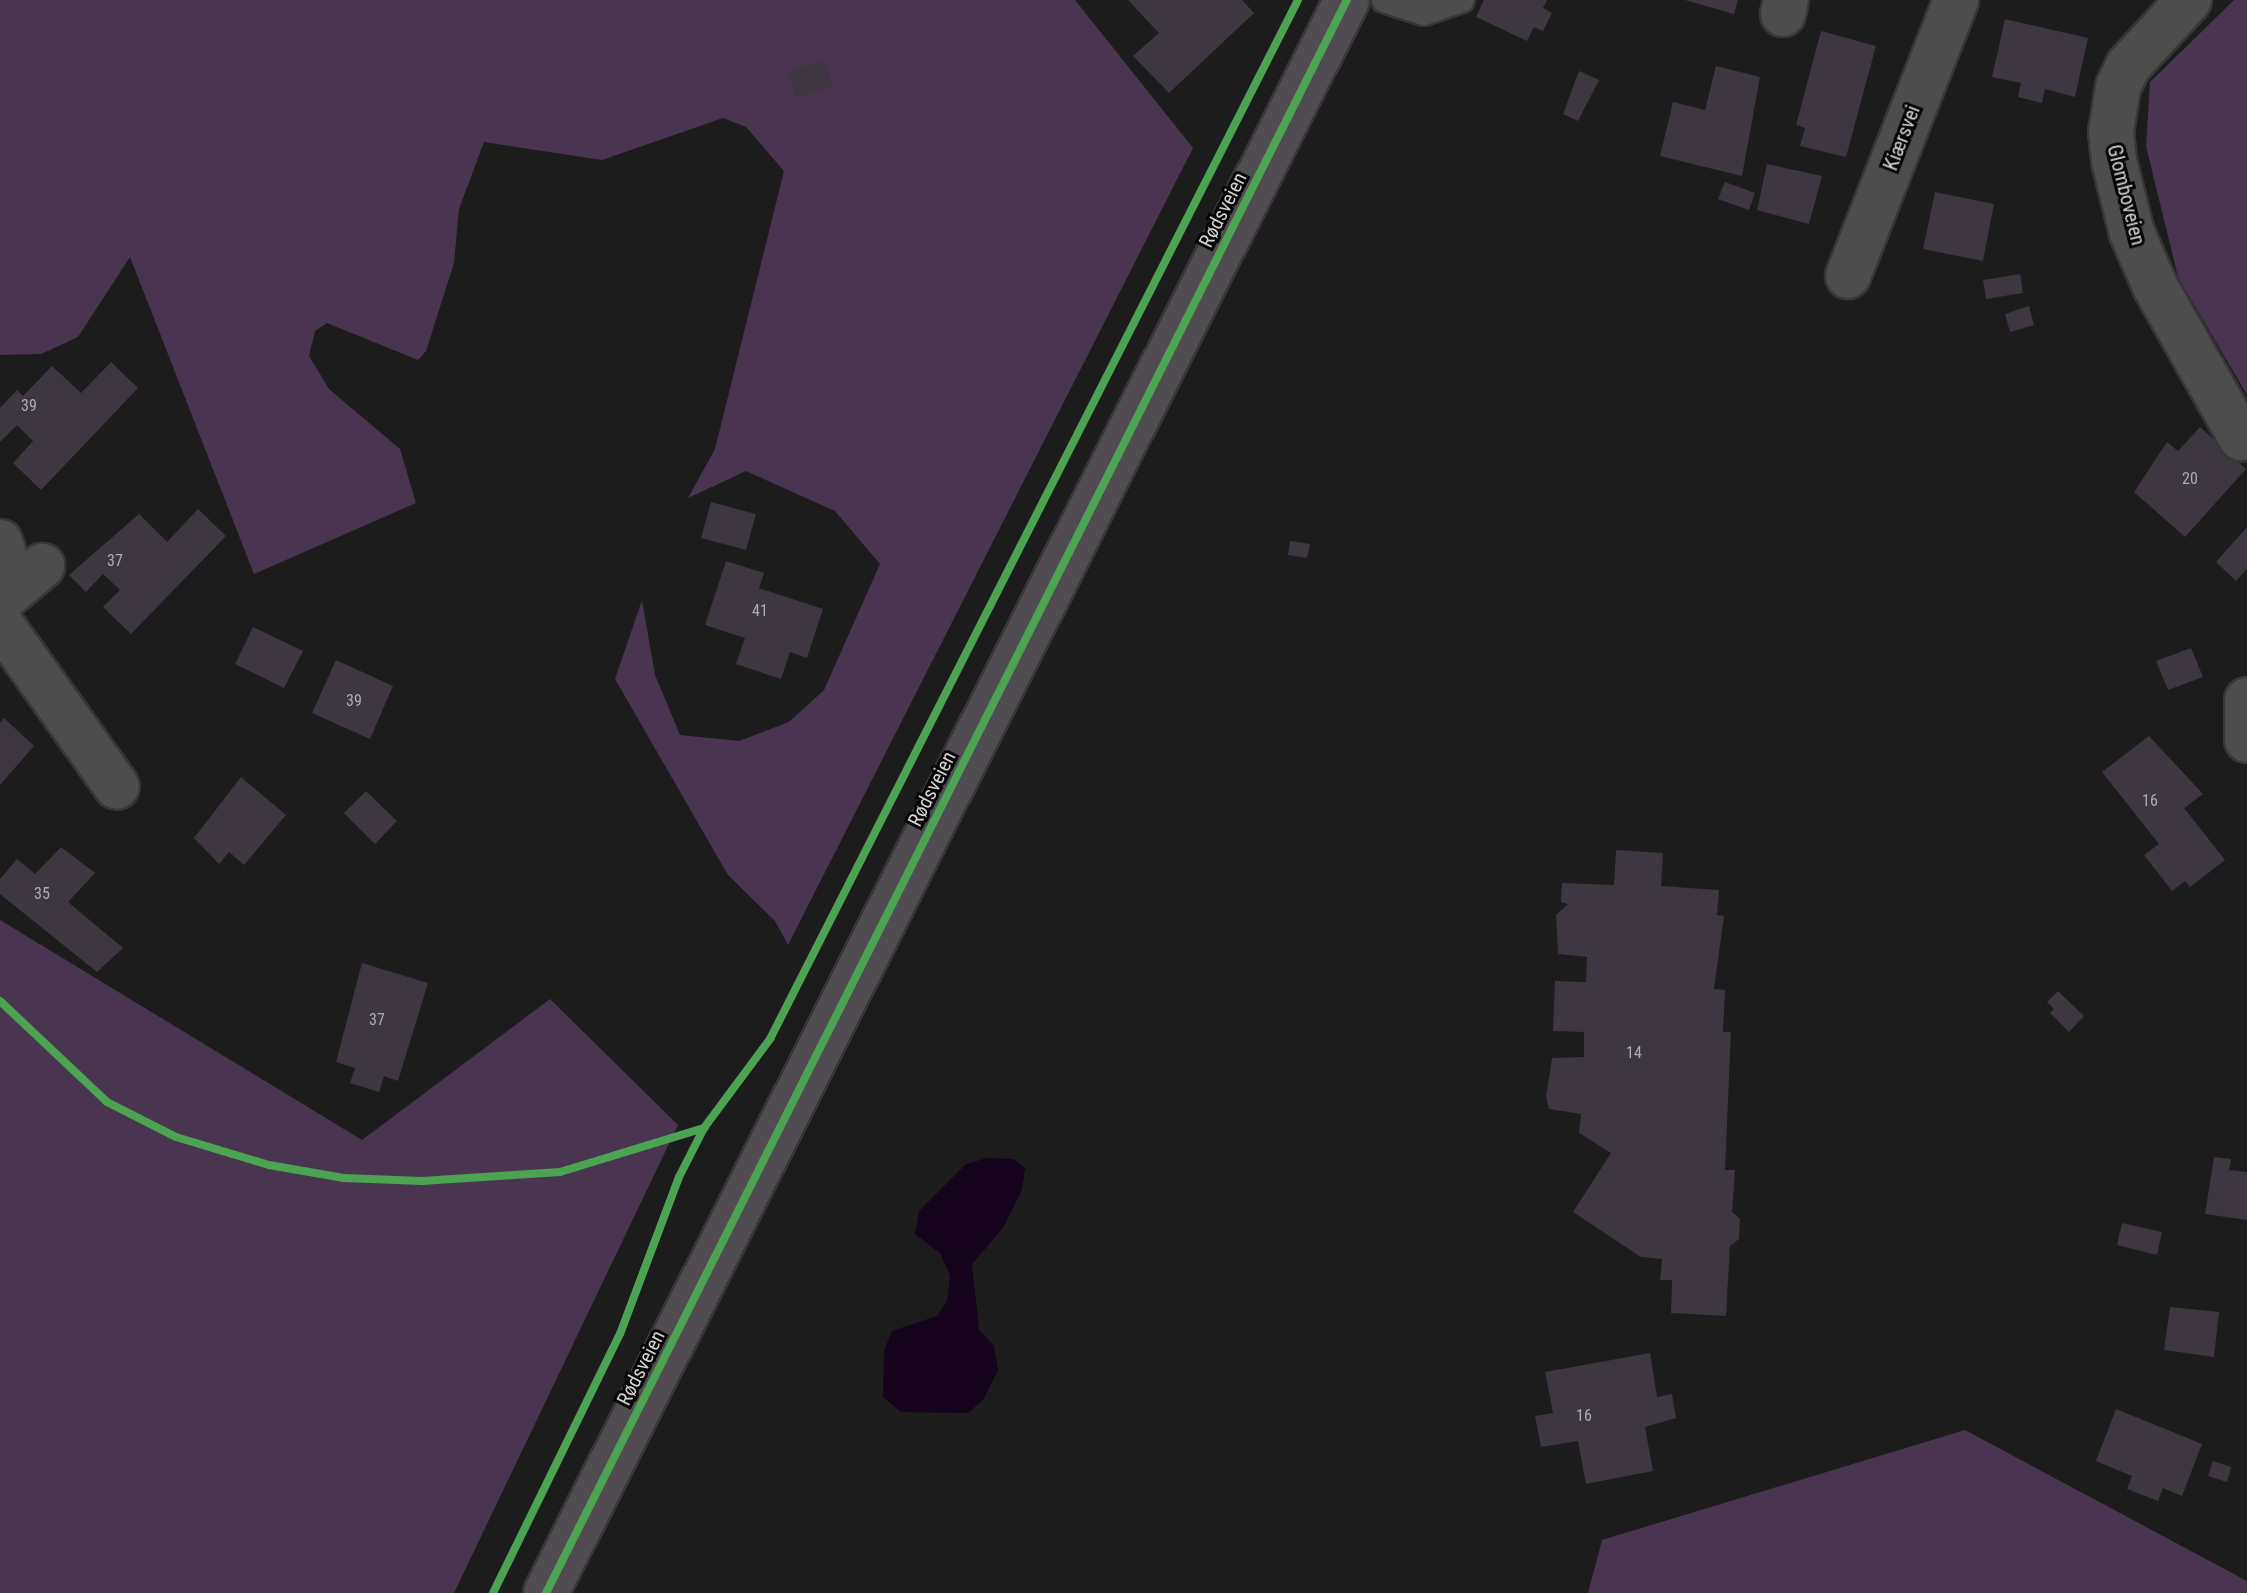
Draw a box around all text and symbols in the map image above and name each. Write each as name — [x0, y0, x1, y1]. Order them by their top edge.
street label: Kiærsvei — [1879, 102, 1925, 174]
street label: Glomboveien — [2102, 142, 2150, 248]
street label: Rødsveien — [1194, 168, 1252, 252]
house number: 39 — [21, 396, 37, 416]
house number: 20 — [2182, 469, 2198, 489]
house number: 37 — [107, 551, 123, 571]
house number: 41 — [752, 601, 768, 621]
house number: 39 — [346, 691, 362, 711]
street label: Rødsveien — [903, 747, 961, 831]
house number: 16 — [2142, 791, 2158, 811]
house number: 35 — [34, 884, 50, 904]
house number: 37 — [369, 1010, 385, 1030]
house number: 14 — [1626, 1043, 1642, 1063]
street label: Rødsveien — [612, 1326, 670, 1410]
house number: 16 — [1576, 1406, 1592, 1426]

